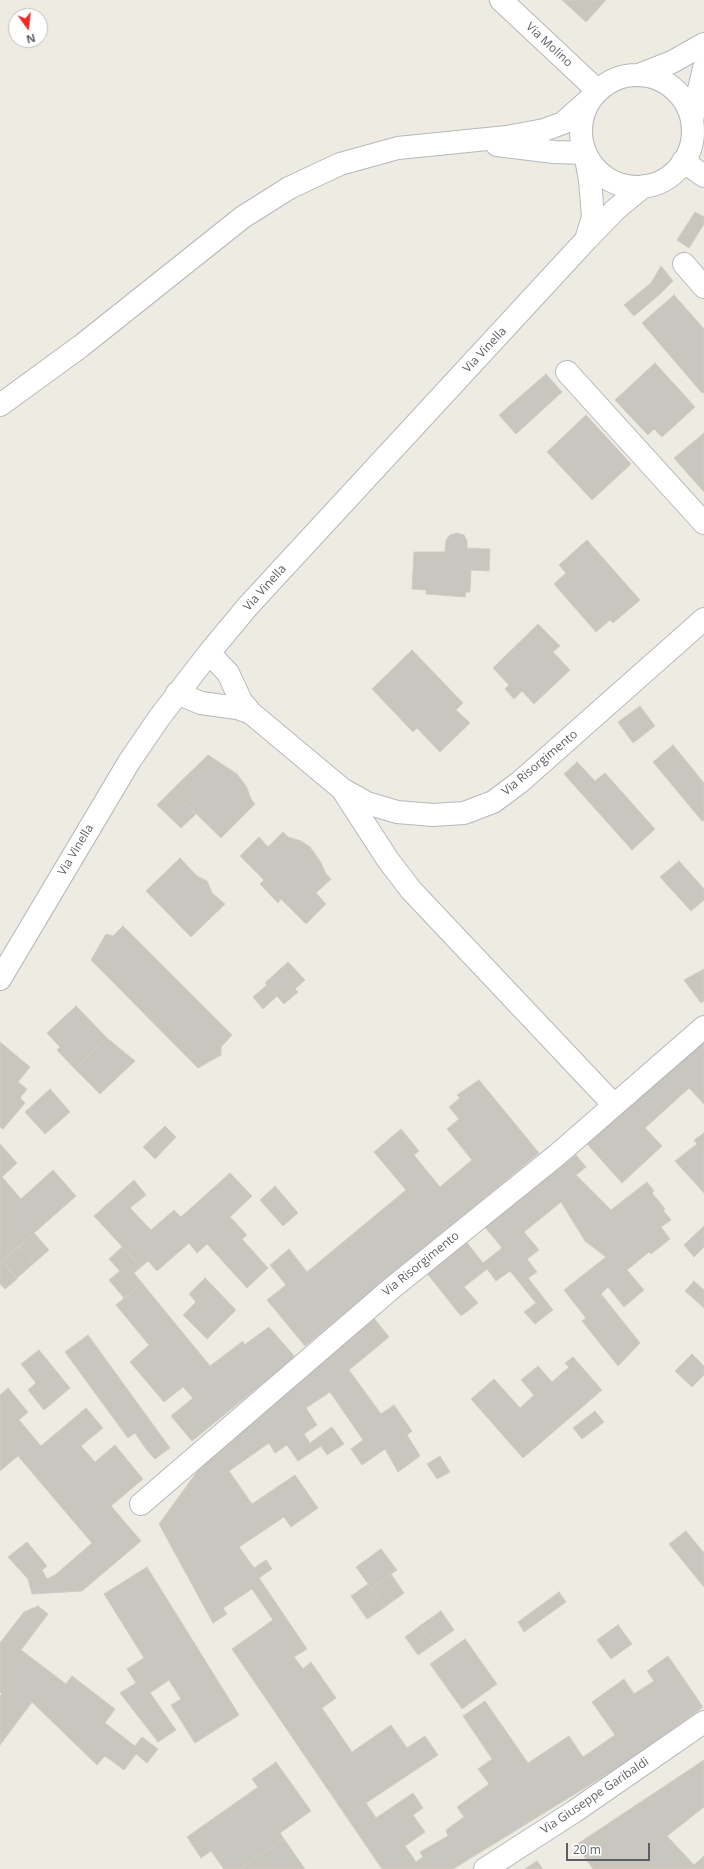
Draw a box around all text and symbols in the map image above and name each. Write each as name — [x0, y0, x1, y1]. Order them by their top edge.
north arrow — [8, 8, 48, 48]
street label: Via Molino — [523, 20, 575, 70]
text: N — [25, 31, 37, 48]
street label: Via Vinella — [460, 324, 510, 376]
street label: Via Vinella — [241, 562, 289, 614]
street label: Via Risorgimento — [499, 727, 581, 799]
street label: Via Vinella — [55, 822, 97, 878]
street label: Via Risorgimento — [380, 1229, 462, 1299]
street label: Via Giuseppe Garibaldi — [538, 1755, 652, 1837]
scale bar — [568, 1835, 652, 1861]
text: 20 m — [573, 1841, 601, 1858]

